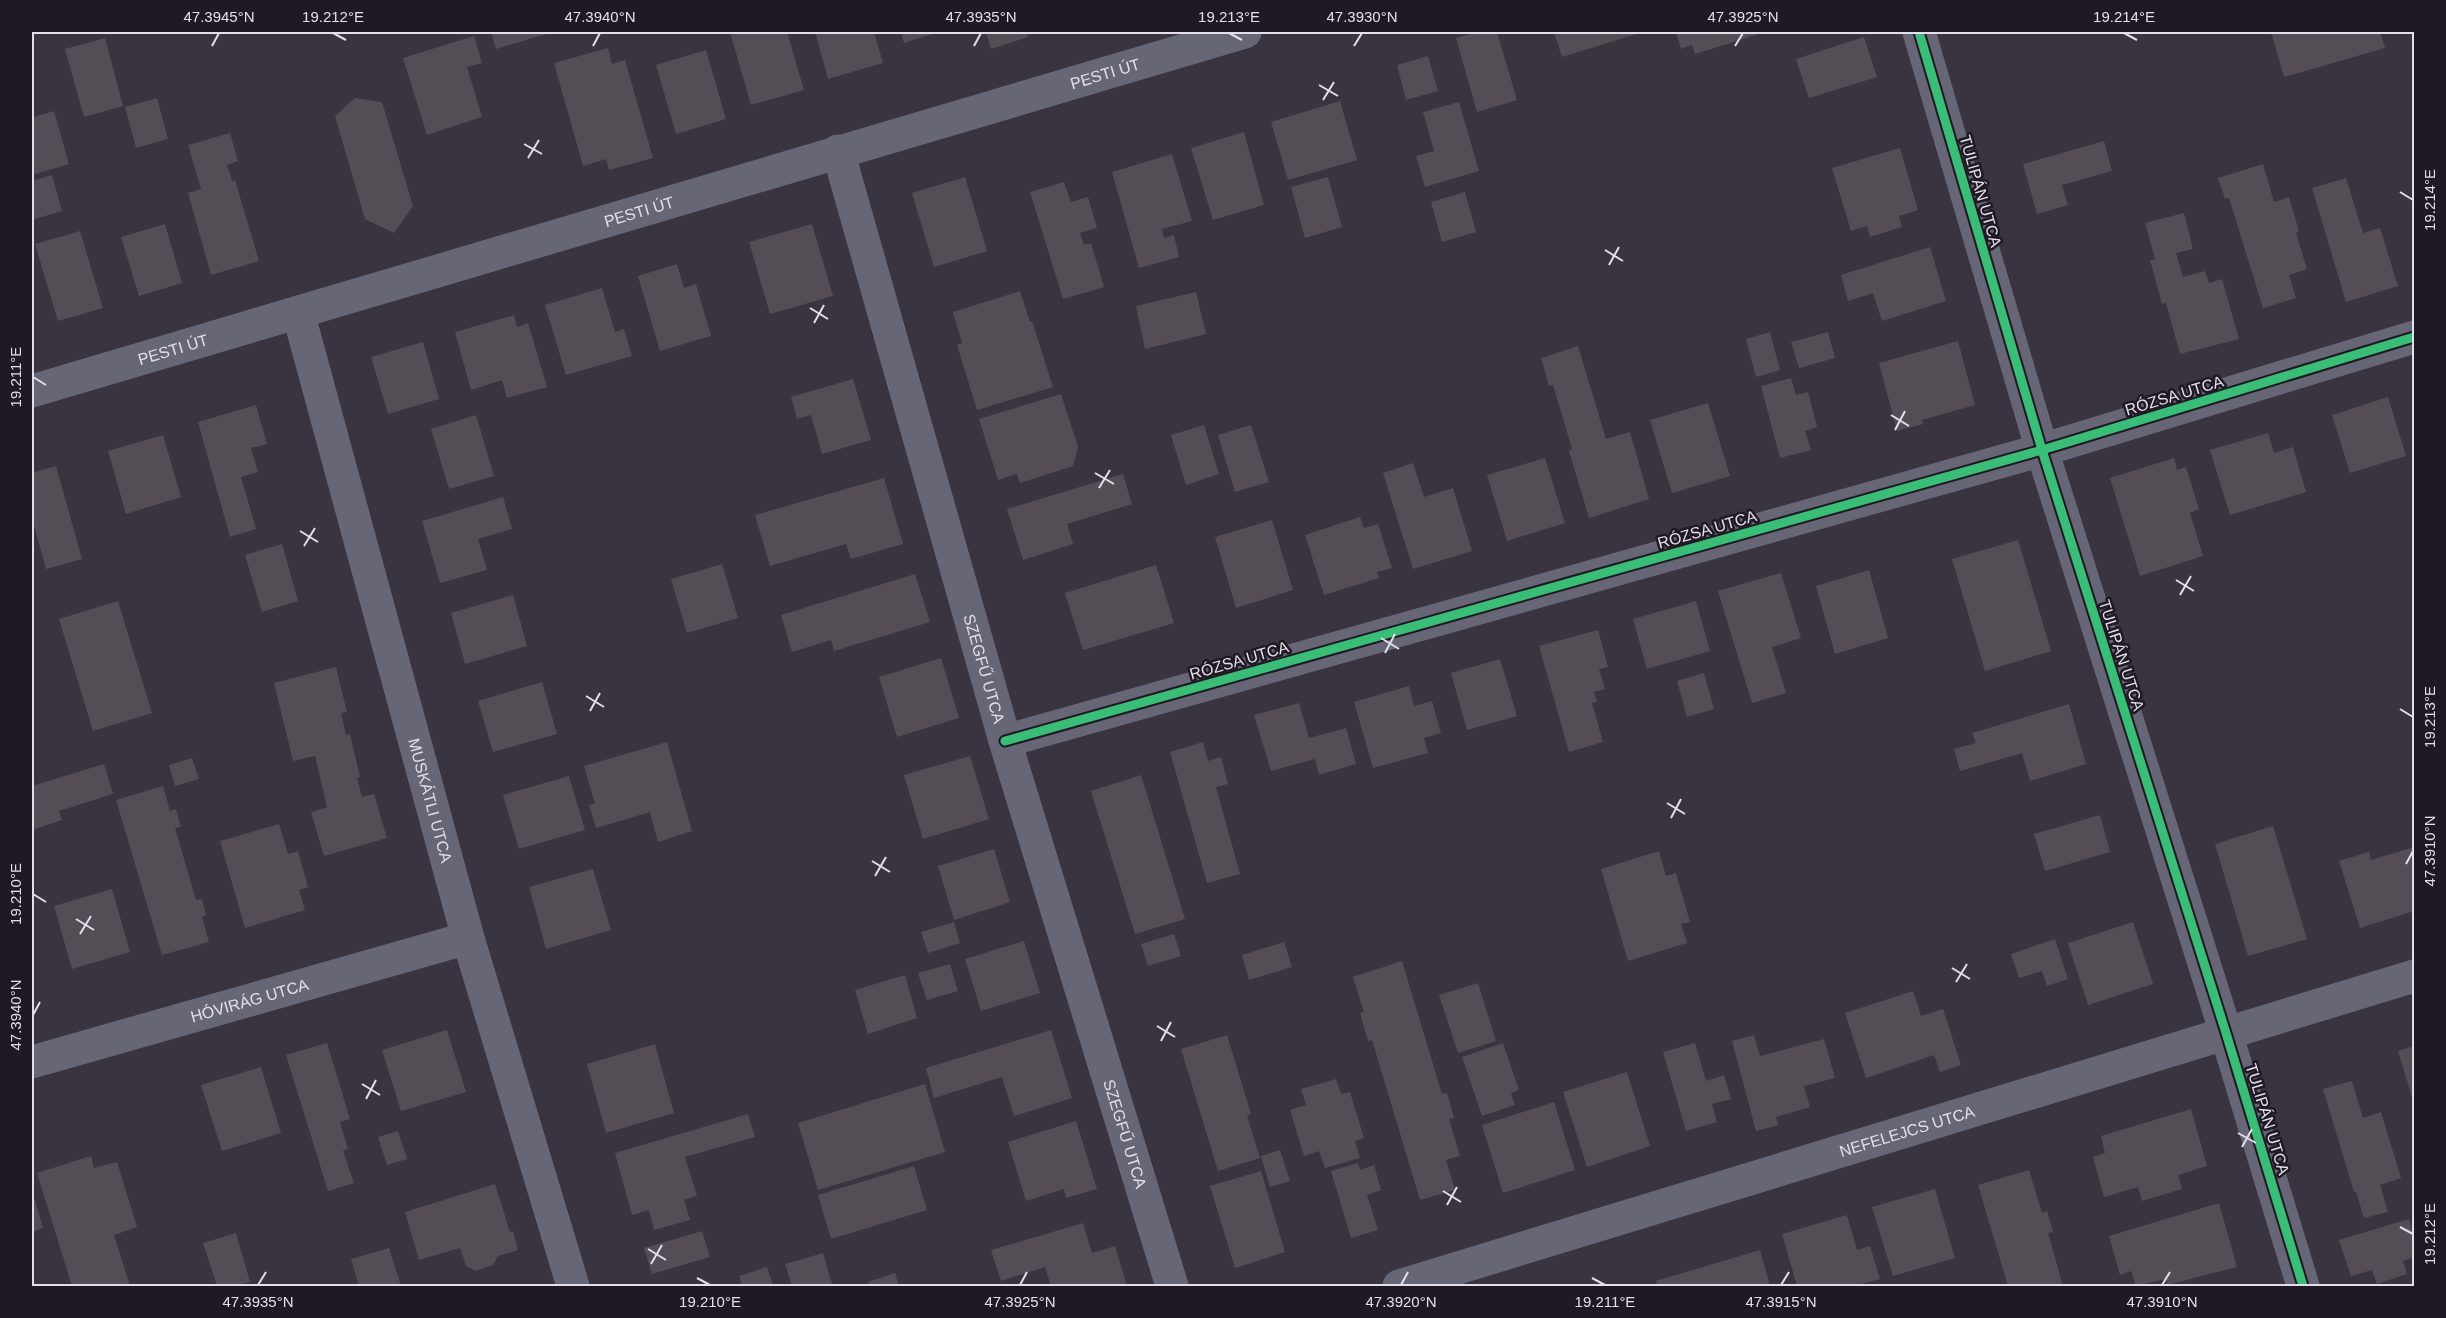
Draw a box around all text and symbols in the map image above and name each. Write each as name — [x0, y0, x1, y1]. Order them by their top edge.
text: 47.3945°N — [183, 8, 255, 25]
text: 19.212°E — [302, 8, 364, 25]
text: 47.3940°N — [564, 8, 636, 25]
text: 47.3935°N — [945, 8, 1017, 25]
text: 19.213°E — [1198, 8, 1260, 25]
text: 47.3930°N — [1326, 8, 1398, 25]
text: 47.3925°N — [1707, 8, 1779, 25]
text: 19.214°E — [2093, 8, 2155, 25]
street label: PESTI ÚT — [1068, 55, 1142, 92]
street label: TULIPÁN UTCA — [1956, 133, 2006, 249]
text: 19.214°E — [2421, 169, 2438, 231]
street label: PESTI ÚT — [602, 193, 676, 230]
street label: PESTI ÚT — [136, 331, 210, 368]
text: 19.211°E — [7, 347, 24, 407]
street label: RÓZSA UTCA — [2122, 371, 2226, 419]
street label: RÓZSA UTCA — [1655, 506, 1759, 552]
street label: TULIPÁN UTCA — [2096, 597, 2149, 713]
street label: SZEGFŰ UTCA — [960, 612, 1008, 726]
street label: RÓZSA UTCA — [1187, 637, 1291, 683]
text: 19.213°E — [2421, 686, 2438, 748]
street label: MUSKÁTLI UTCA — [405, 736, 455, 865]
text: 47.3910°N — [2421, 815, 2438, 887]
text: 19.210°E — [7, 863, 24, 925]
street label: HÓVIRÁG UTCA — [189, 976, 311, 1026]
text: 47.3940°N — [7, 979, 24, 1051]
street label: TULIPÁN UTCA — [2242, 1061, 2294, 1177]
street label: SZEGFŰ UTCA — [1100, 1077, 1150, 1191]
street label: NEFELEJCS UTCA — [1837, 1103, 1977, 1160]
text: 19.212°E — [2421, 1203, 2438, 1265]
text: 47.3935°N — [222, 1293, 294, 1310]
text: 19.210°E — [679, 1293, 741, 1310]
text: 47.3925°N — [984, 1293, 1056, 1310]
text: 47.3920°N — [1365, 1293, 1437, 1310]
text: 19.211°E — [1575, 1293, 1635, 1310]
text: 47.3915°N — [1745, 1293, 1817, 1310]
text: 47.3910°N — [2126, 1293, 2198, 1310]

